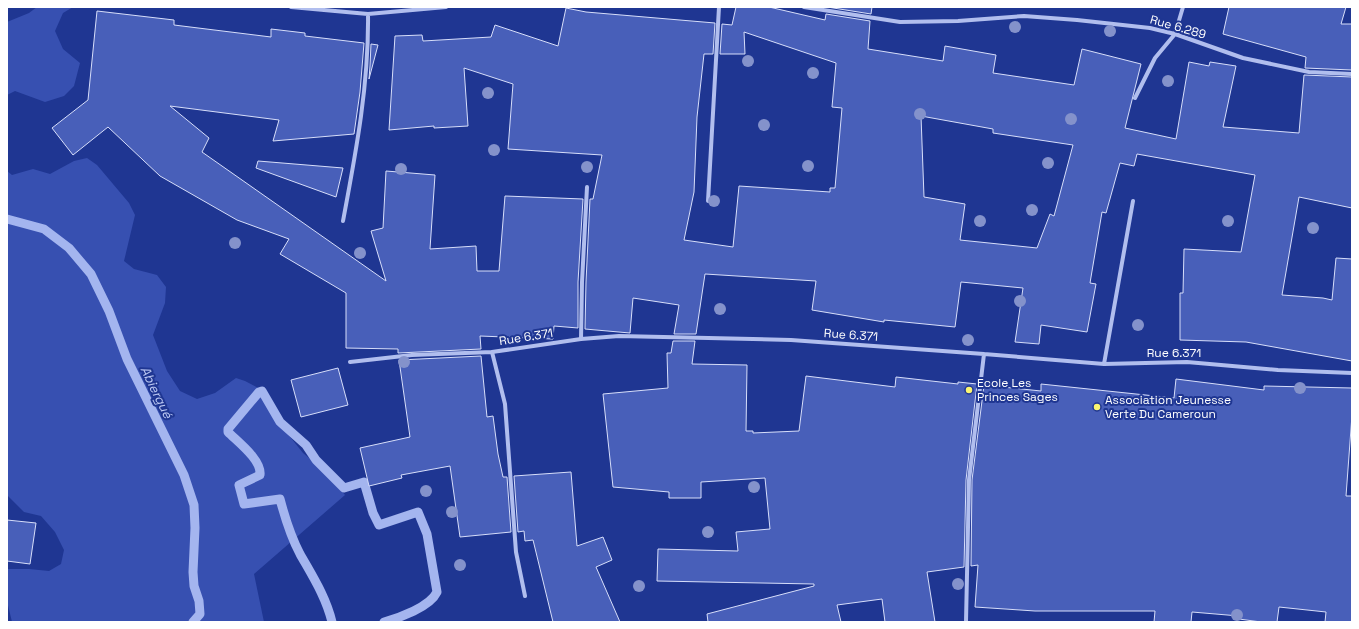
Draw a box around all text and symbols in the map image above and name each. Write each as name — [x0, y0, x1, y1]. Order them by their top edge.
street label: Rue 6.289 — [1148, 11, 1208, 43]
street label: Rue 6.371 — [498, 325, 554, 349]
street label: Rue 6.371 — [823, 325, 879, 345]
street label: Rue 6.371 — [1147, 345, 1201, 361]
water label: Abiergué — [137, 363, 177, 422]
place label: Ecole Les Princes Sages — [977, 375, 1058, 405]
marker: Ecole Les Princes Sages — [964, 385, 974, 395]
place label: Association Jeunesse Verte Du Cameroun — [1105, 392, 1231, 422]
marker: Association Jeunesse Verte Du Cameroun — [1092, 402, 1102, 412]

